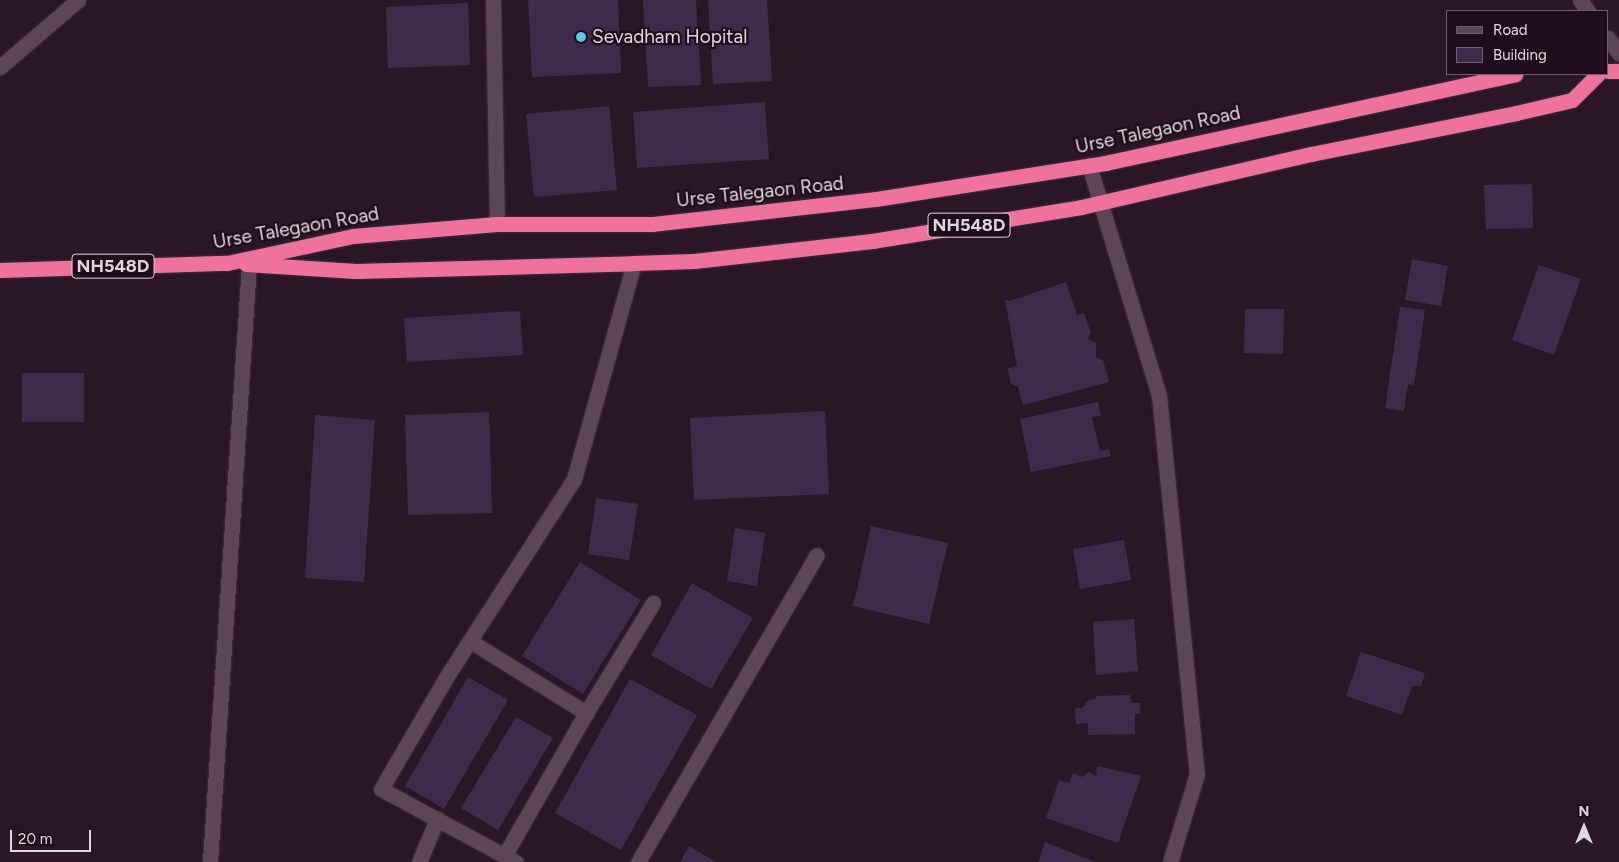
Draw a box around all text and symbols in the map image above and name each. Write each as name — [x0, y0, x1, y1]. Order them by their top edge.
legend — [1446, 10, 1609, 75]
text: Road — [1493, 21, 1528, 39]
place label: Sevadham Hopital — [592, 26, 747, 48]
marker: Sevadham Hopital — [574, 30, 588, 44]
text: Building — [1493, 46, 1547, 64]
street label: Urse Talegaon Road — [1073, 101, 1243, 159]
street label: Urse Talegaon Road — [675, 172, 845, 212]
street label: Urse Talegaon Road — [211, 202, 381, 254]
road number: NH548D — [926, 210, 1012, 240]
road number: NH548D — [70, 250, 156, 282]
north arrow — [1559, 802, 1609, 852]
text: N — [1579, 803, 1589, 820]
scale bar — [12, 820, 94, 852]
text: 20 m — [18, 830, 52, 848]

